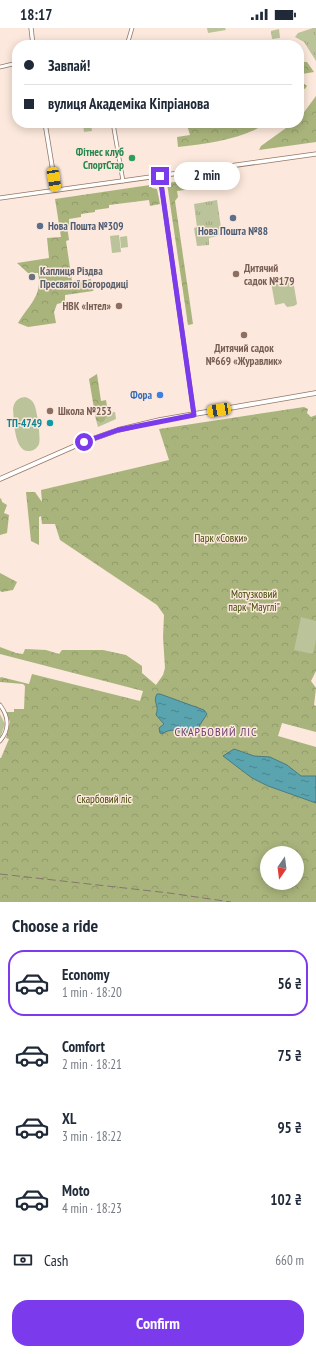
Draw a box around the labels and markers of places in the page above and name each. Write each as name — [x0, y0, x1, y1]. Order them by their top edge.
place label: Фітнес клуб СпортСтар — [76, 145, 124, 172]
marker: Фітнес клуб СпортСтар — [127, 153, 137, 163]
marker: Нова Пошта №88 — [228, 213, 238, 223]
place label: Нова Пошта №309 — [48, 219, 124, 233]
marker: Нова Пошта №309 — [35, 221, 45, 231]
place label: Нова Пошта №88 — [198, 224, 268, 238]
place label: Дитячий садок №179 — [244, 261, 294, 288]
place label: Каплиця Різдва Пресвятої Богородиці — [40, 264, 129, 291]
marker: Дитячий садок №179 — [231, 269, 241, 279]
marker: Каплиця Різдва Пресвятої Богородиці — [27, 272, 37, 282]
place label: НВК «Інтел» — [62, 299, 112, 313]
marker: НВК «Інтел» — [114, 301, 124, 311]
marker: Дитячий садок №669 «Журавлик» — [239, 330, 249, 340]
place label: Дитячий садок №669 «Журавлик» — [206, 341, 283, 368]
place label: Фора — [130, 388, 152, 402]
marker: Фора — [155, 390, 165, 400]
place label: Школа №253 — [58, 404, 112, 418]
marker: Школа №253 — [45, 406, 55, 416]
place label: ТП-4749 — [7, 416, 42, 430]
marker: ТП-4749 — [45, 418, 55, 428]

